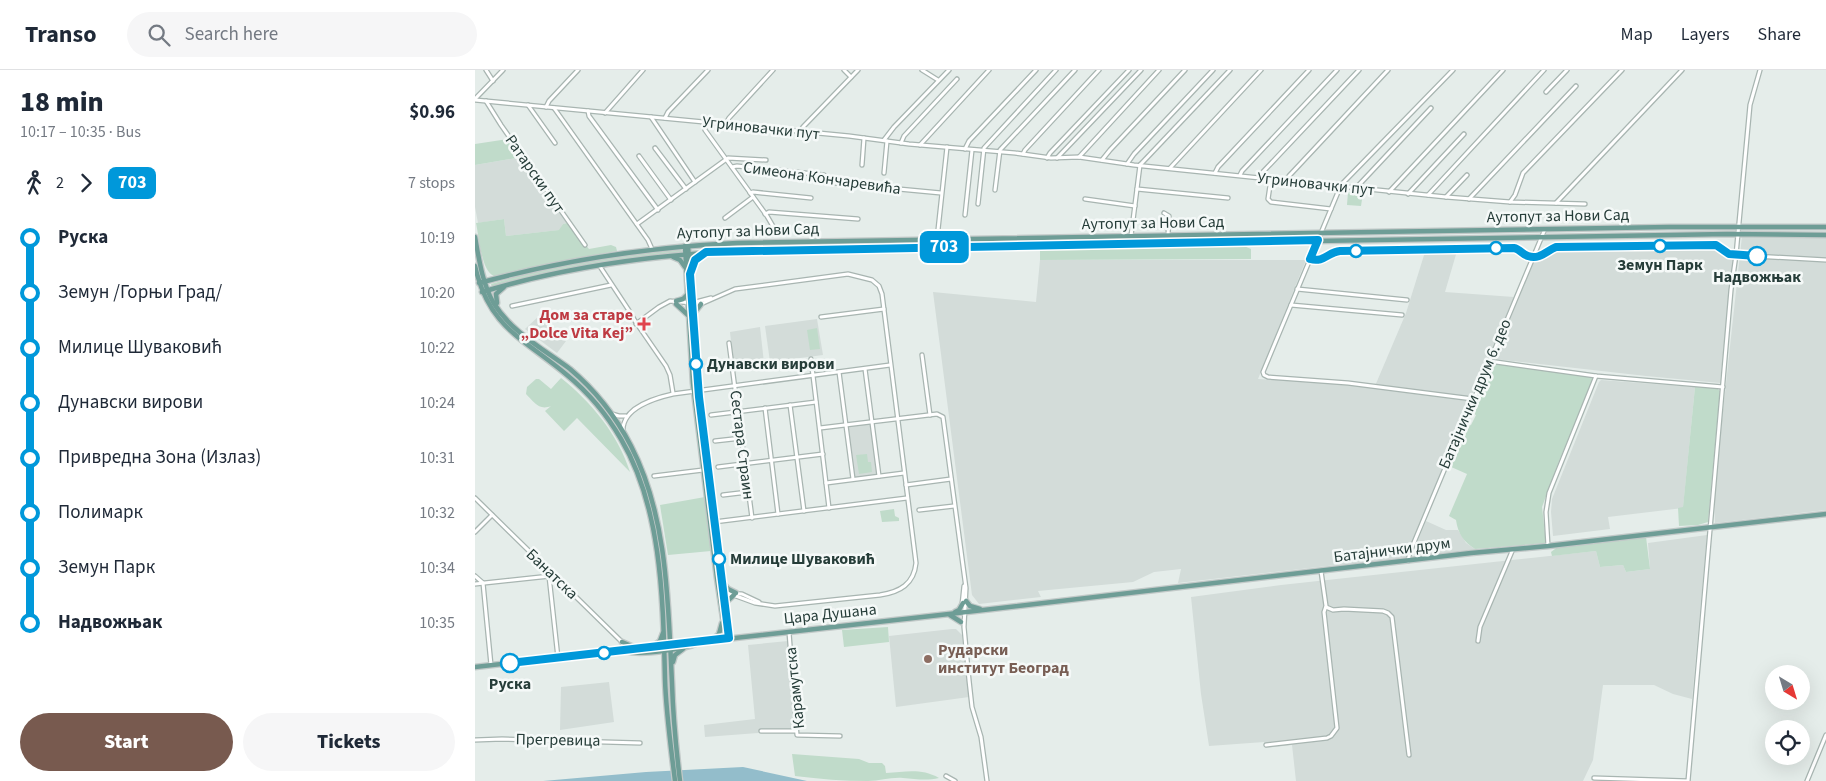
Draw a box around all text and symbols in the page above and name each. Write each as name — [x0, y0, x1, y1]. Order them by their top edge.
search box — [127, 12, 477, 57]
text: Transo — [25, 17, 97, 52]
icon: search — [145, 21, 173, 49]
text: Search here — [185, 21, 278, 48]
text: Map — [1621, 22, 1653, 47]
text: Layers — [1681, 22, 1730, 47]
text: Share — [1758, 22, 1801, 47]
text: 18 min — [20, 82, 104, 122]
text: $0.96 — [409, 99, 455, 126]
street label: Угриновачки пут — [701, 111, 821, 145]
text: 10:17 – 10:35 · Bus — [20, 121, 141, 143]
street label: Ратарски пут — [500, 130, 570, 218]
street label: Симеона Кончаревића — [742, 156, 902, 200]
street label: Угриновачки пут — [1256, 167, 1376, 201]
icon: walk — [20, 169, 48, 197]
icon: forward — [72, 169, 100, 197]
text: 703 — [118, 170, 146, 195]
text: 2 — [56, 172, 64, 194]
text: 7 stops — [408, 172, 455, 194]
street label: Аутопут за Нови Сад — [1487, 204, 1630, 228]
street label: Аутопут за Нови Сад — [1082, 211, 1225, 235]
street label: Аутопут за Нови Сад — [676, 218, 820, 244]
text: Руска — [58, 224, 108, 251]
text: 10:19 — [419, 227, 455, 249]
line badge: 703 — [915, 231, 973, 263]
text: 703 — [930, 234, 958, 259]
marker: Земун Парк — [1653, 239, 1667, 253]
unlabelled marker — [1489, 241, 1503, 255]
unlabelled marker — [1349, 244, 1363, 258]
marker: Надвожњак — [1747, 246, 1767, 266]
place label: Земун Парк — [1617, 254, 1703, 276]
place label: Надвожњак — [1713, 266, 1801, 288]
text: Земун /Горњи Град/ — [58, 279, 222, 306]
text: 10:20 — [419, 282, 455, 304]
place label: Дом за старе „Dolce Vita Kej” — [521, 304, 633, 344]
street label: Батајнички друм 6. део — [1433, 316, 1517, 472]
marker: Дом за старе „Dolce Vita Kej” — [637, 317, 651, 331]
text: Милице Шуваковић — [58, 334, 222, 361]
text: 10:22 — [419, 337, 455, 359]
place label: Дунавски вирови — [707, 353, 835, 375]
marker: Дунавски вирови — [689, 357, 703, 371]
text: Дунавски вирови — [58, 389, 203, 416]
street label: Сестара Страин — [724, 389, 760, 501]
text: 10:24 — [419, 392, 455, 414]
text: Привредна Зона (Излаз) — [58, 444, 261, 471]
text: 10:31 — [419, 447, 455, 469]
text: Полимарк — [58, 499, 143, 526]
text: 10:32 — [419, 502, 455, 524]
street label: Батајнички друм — [1332, 532, 1452, 568]
street label: Банатска — [521, 544, 583, 604]
place label: Милице Шуваковић — [730, 548, 875, 570]
marker: Милице Шуваковић — [712, 552, 726, 566]
text: Земун Парк — [58, 554, 155, 581]
text: 10:34 — [419, 557, 455, 579]
street label: Цара Душана — [782, 598, 878, 630]
text: Надвожњак — [58, 609, 162, 636]
text: 10:35 — [419, 612, 455, 634]
place label: Рударски институт Београд — [938, 639, 1070, 679]
unlabelled marker — [597, 646, 611, 660]
street label: Карамутска — [780, 646, 810, 730]
marker: Руска — [500, 653, 520, 673]
marker: Рударски институт Београд — [922, 653, 934, 665]
north arrow — [1765, 665, 1810, 710]
map controls — [1765, 665, 1810, 765]
place label: Руска — [489, 673, 531, 695]
button: Start — [20, 713, 233, 771]
button: Tickets — [243, 713, 455, 771]
button: locate — [1765, 720, 1810, 765]
street label: Прегревица — [515, 728, 601, 752]

